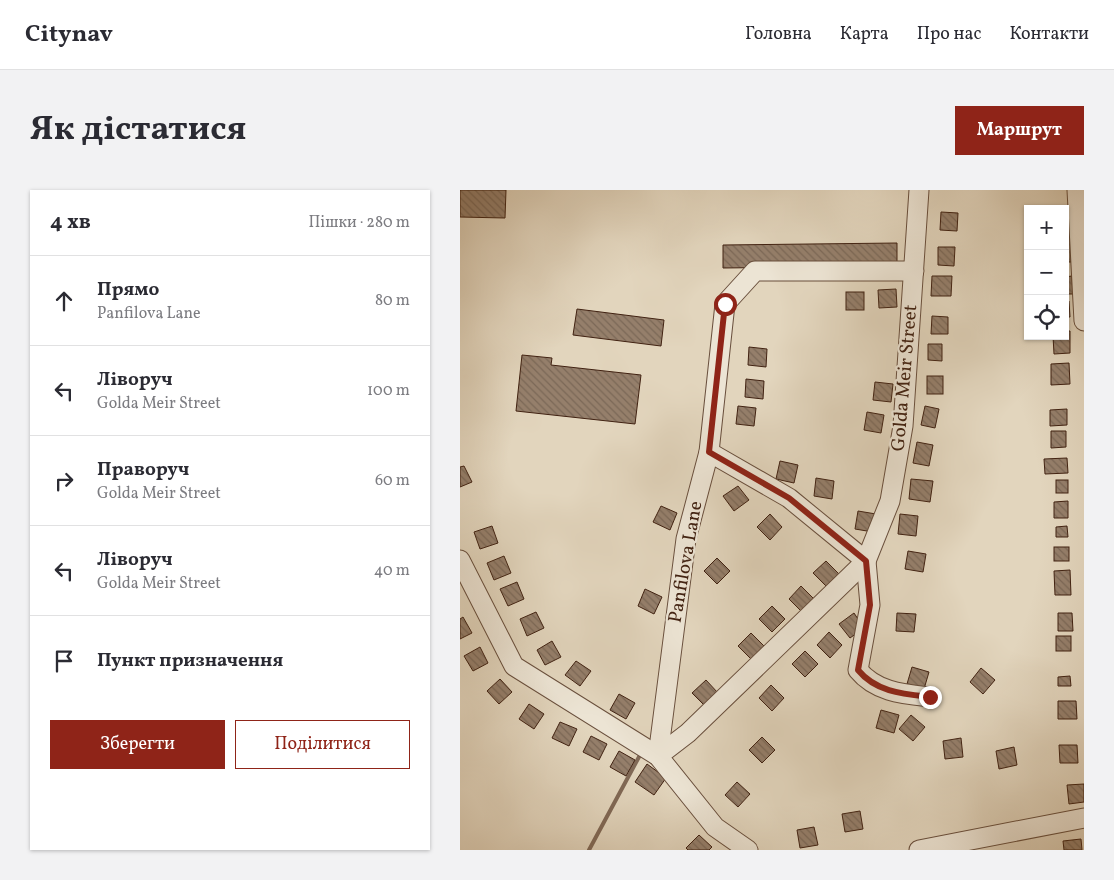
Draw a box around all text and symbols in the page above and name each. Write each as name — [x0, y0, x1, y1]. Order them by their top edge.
text: Citynav — [25, 18, 113, 52]
text: Головна — [745, 22, 812, 47]
text: Карта — [840, 22, 889, 47]
text: Про нас — [917, 22, 982, 47]
text: Контакти — [1010, 22, 1089, 47]
text: Як дістатися — [30, 106, 246, 154]
button: Маршрут — [955, 106, 1084, 155]
map controls — [1024, 205, 1069, 340]
button: + — [1024, 205, 1069, 250]
text: 4 хв — [50, 208, 91, 237]
text: Пішки · 280 m — [309, 212, 410, 234]
button: − — [1024, 250, 1069, 295]
text: Прямо — [97, 277, 159, 303]
icon: ahead — [50, 287, 78, 315]
text: 80 m — [375, 290, 410, 312]
route start — [714, 293, 737, 316]
button: locate — [1024, 295, 1069, 340]
text: Panfilova Lane — [97, 303, 201, 325]
street label: Golda Meir Street — [886, 303, 924, 452]
text: Ліворуч — [97, 367, 172, 393]
icon: left — [50, 377, 78, 405]
text: 100 m — [367, 380, 410, 402]
text: Golda Meir Street — [97, 393, 221, 415]
text: Праворуч — [97, 457, 189, 483]
icon: right — [50, 467, 78, 495]
text: 60 m — [375, 470, 410, 492]
text: Golda Meir Street — [97, 483, 221, 505]
street label: Panfilova Lane — [663, 499, 709, 625]
text: Ліворуч — [97, 547, 172, 573]
icon: left — [50, 557, 78, 585]
text: 40 m — [374, 560, 410, 582]
text: Golda Meir Street — [97, 573, 221, 595]
icon: arrive — [50, 647, 78, 675]
text: Пункт призначення — [97, 648, 283, 674]
route end — [919, 686, 942, 709]
button: Зберегти — [50, 720, 225, 769]
button: Поділитися — [235, 720, 410, 769]

